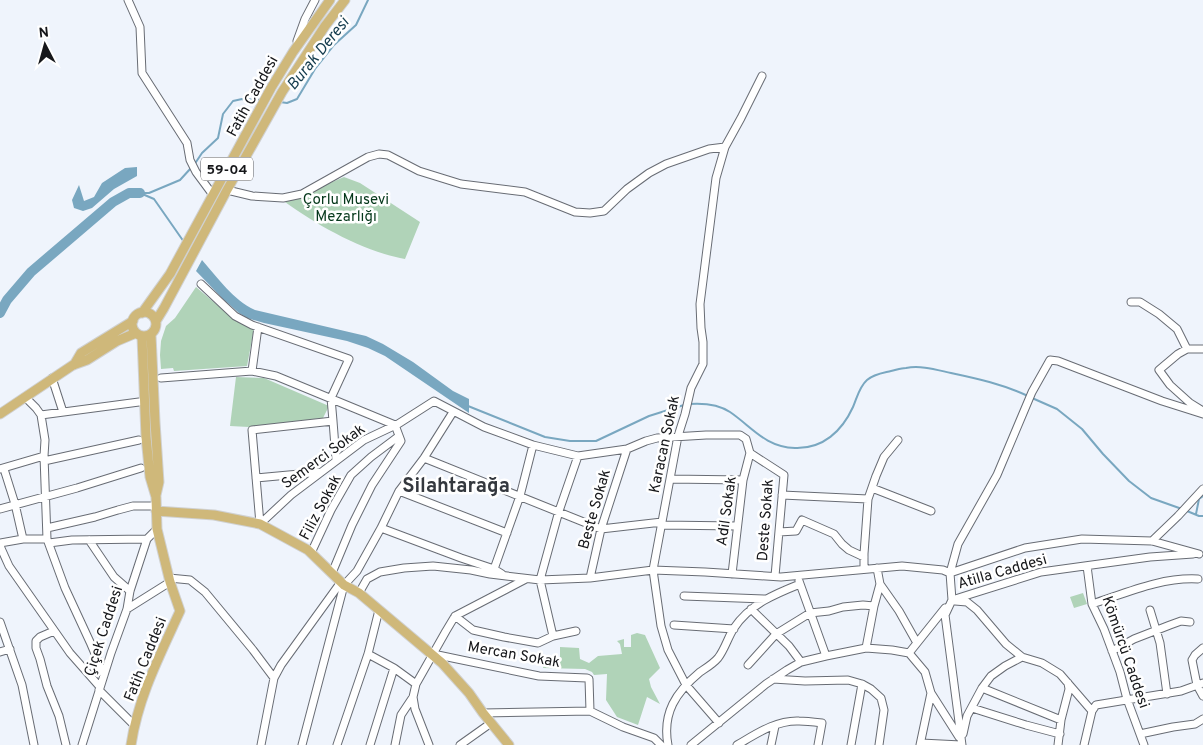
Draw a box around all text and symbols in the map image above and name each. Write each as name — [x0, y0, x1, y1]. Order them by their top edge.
water label: Burak Deresi — [283, 13, 355, 95]
north arrow — [20, 20, 70, 70]
text: N — [38, 25, 50, 43]
street label: Fatih Caddesi — [223, 53, 283, 140]
road number: 59-04 — [201, 157, 253, 180]
park label: Çorlu Musevi Mezarlığı — [303, 191, 389, 227]
street label: Karacan Sokak — [646, 394, 685, 495]
street label: Semerci Sokak — [278, 420, 369, 494]
street label: Beste Sokak — [575, 467, 616, 552]
street label: Filiz Sokak — [296, 472, 347, 544]
district label: Silahtarağa — [402, 474, 510, 500]
street label: Adil Sokak — [713, 475, 742, 547]
street label: Deste Sokak — [754, 478, 779, 562]
street label: Atilla Caddesi — [956, 551, 1049, 594]
street label: Çiçek Caddesi — [81, 584, 128, 679]
street label: Kömürcü Caddesi — [1096, 594, 1153, 711]
street label: Fatih Caddesi — [121, 615, 172, 705]
street label: Mercan Sokak — [466, 638, 562, 673]

